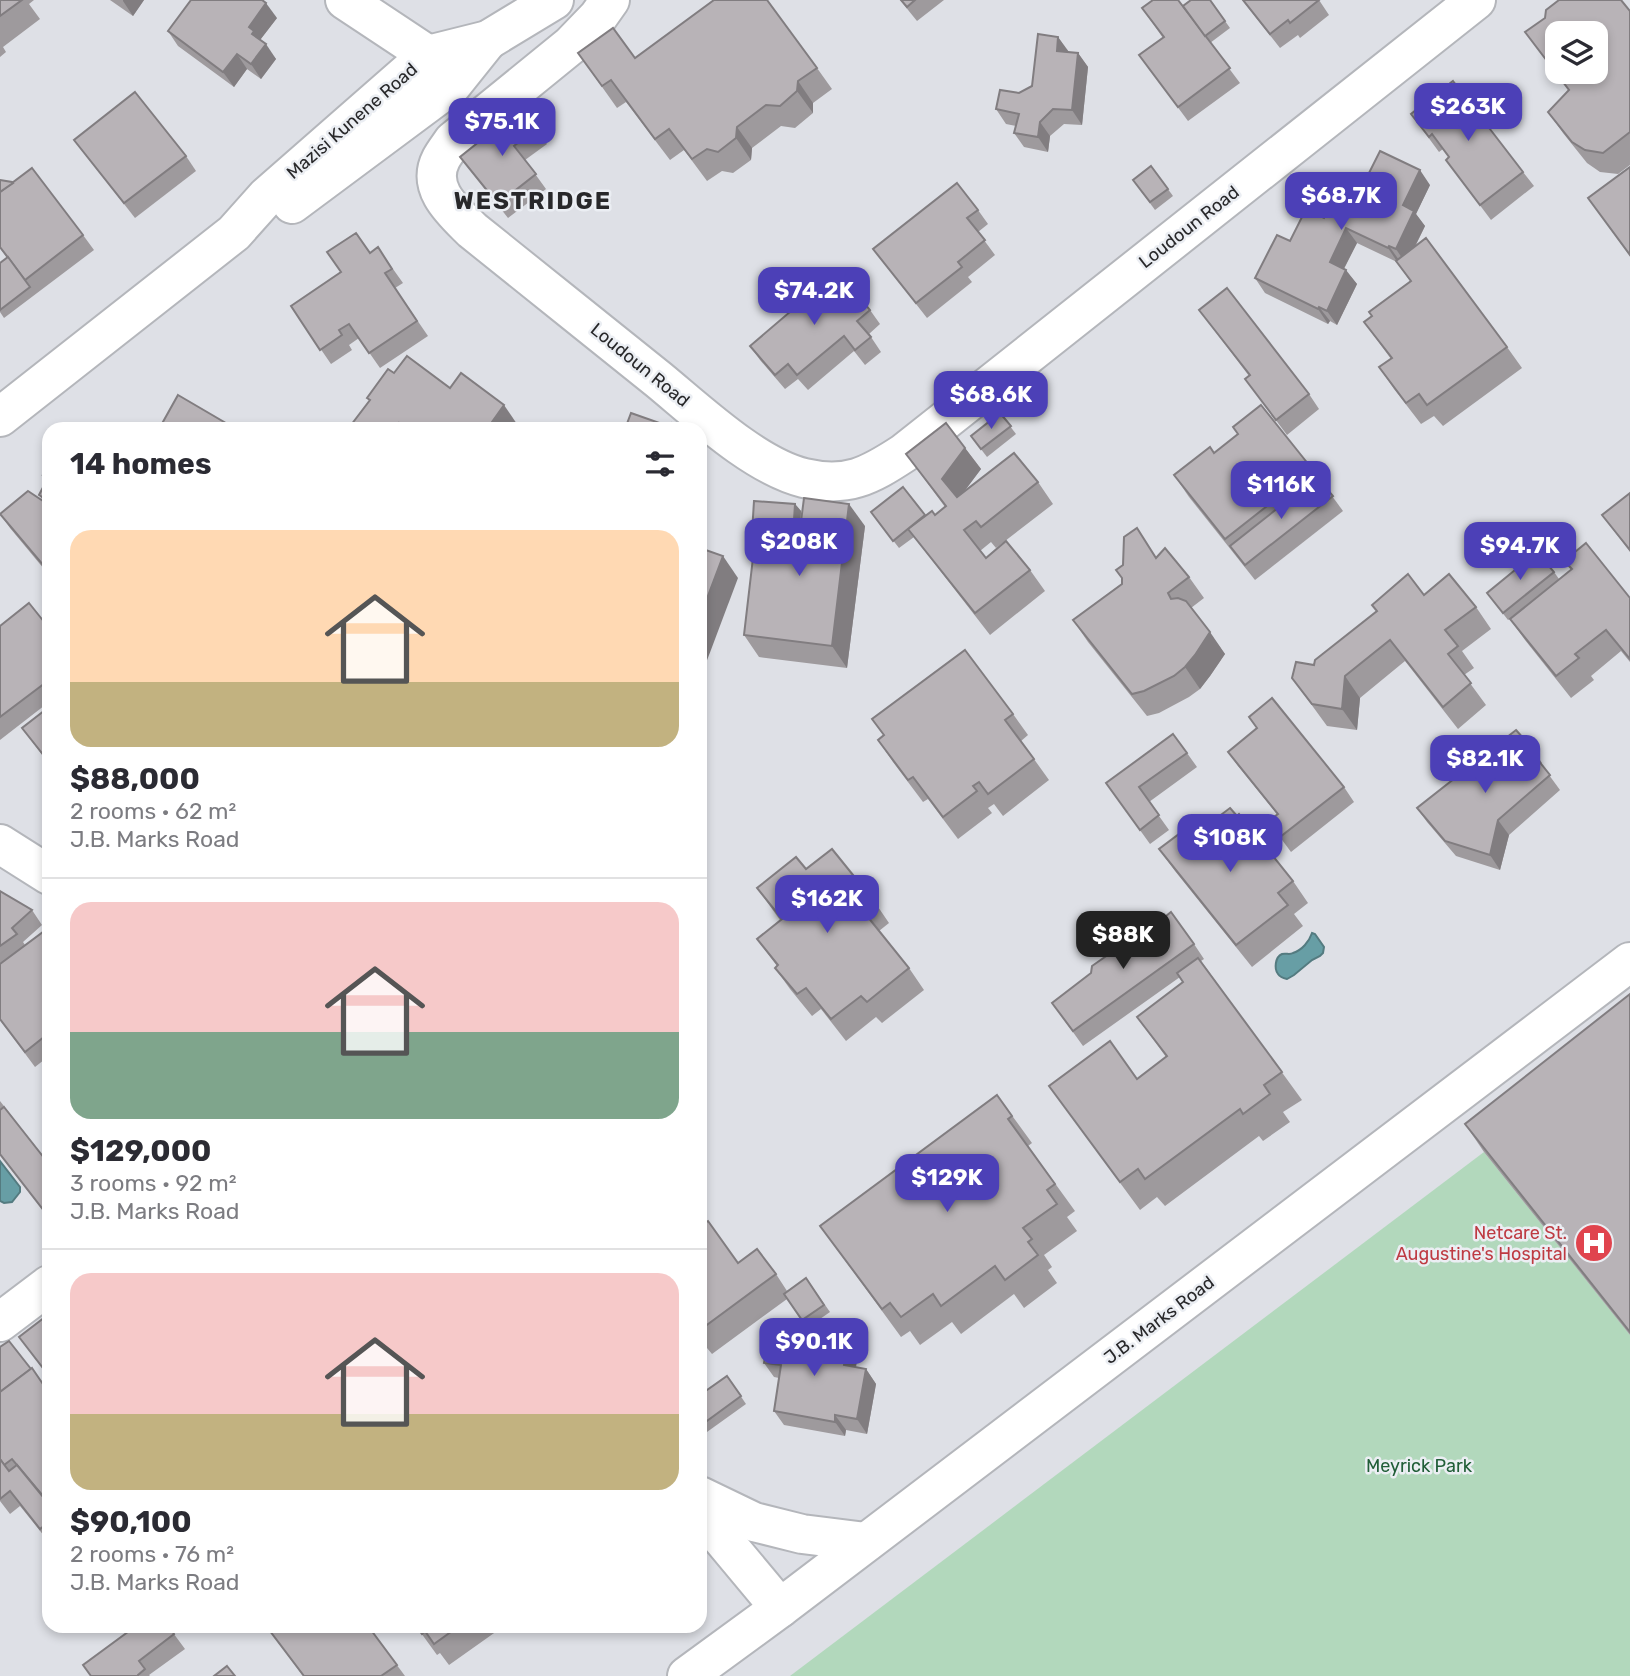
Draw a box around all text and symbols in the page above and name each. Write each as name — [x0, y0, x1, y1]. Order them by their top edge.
map controls — [1545, 21, 1608, 84]
button: layers — [1545, 21, 1608, 84]
street label: Mazisi Kunene Road — [282, 58, 422, 184]
pin: $263K — [1419, 83, 1517, 143]
text: $263K — [1430, 92, 1506, 120]
pin: $75.1K — [445, 99, 559, 158]
text: $75.1K — [464, 107, 540, 135]
pin: $68.7K — [1284, 173, 1398, 232]
street label: Loudoun Road — [1135, 181, 1243, 273]
text: $68.7K — [1301, 181, 1381, 209]
district label: WESTRIDGE — [454, 187, 612, 215]
pin: $74.2K — [757, 268, 871, 327]
text: $74.2K — [774, 276, 854, 304]
street label: Loudoun Road — [586, 318, 694, 412]
pin: $68.6K — [934, 372, 1048, 431]
text: $68.6K — [950, 380, 1032, 408]
icon: filters — [641, 445, 679, 483]
text: 14 homes — [70, 446, 212, 482]
pin: $116K — [1232, 462, 1330, 521]
text: $116K — [1247, 470, 1315, 498]
pin: $208K — [750, 518, 848, 578]
pin: $94.7K — [1463, 522, 1577, 582]
text: $208K — [761, 527, 837, 555]
text: $94.7K — [1480, 531, 1560, 559]
icon: home — [312, 576, 438, 702]
pin: $82.1K — [1428, 736, 1542, 795]
text: $82.1K — [1446, 744, 1524, 772]
text: $88,000 — [70, 761, 200, 797]
text: 2 rooms · 62 m² — [70, 797, 236, 825]
pin: $108K — [1181, 814, 1279, 874]
text: $108K — [1193, 823, 1267, 851]
text: J.B. Marks Road — [70, 825, 240, 853]
pin: $162K — [778, 876, 876, 935]
text: $162K — [791, 884, 863, 912]
pin: $88K — [1082, 912, 1164, 971]
text: $88K — [1092, 920, 1154, 948]
icon: home — [312, 948, 438, 1074]
text: $129,000 — [70, 1133, 211, 1169]
pin: $129K — [898, 1154, 996, 1214]
text: $129K — [911, 1163, 983, 1191]
text: 3 rooms · 92 m² — [70, 1169, 236, 1197]
text: J.B. Marks Road — [70, 1197, 240, 1225]
place label: Netcare St. Augustine's Hospital — [1396, 1222, 1567, 1265]
hospital icon: Netcare St. Augustine's Hospital — [1573, 1222, 1615, 1264]
street label: J.B. Marks Road — [1099, 1271, 1219, 1369]
pin: $90.1K — [757, 1318, 871, 1378]
icon: home — [312, 1319, 438, 1445]
text: $90.1K — [775, 1327, 853, 1355]
park label: Meyrick Park — [1366, 1455, 1473, 1477]
text: $90,100 — [70, 1504, 192, 1540]
text: 2 rooms · 76 m² — [70, 1540, 234, 1568]
text: J.B. Marks Road — [70, 1568, 240, 1596]

